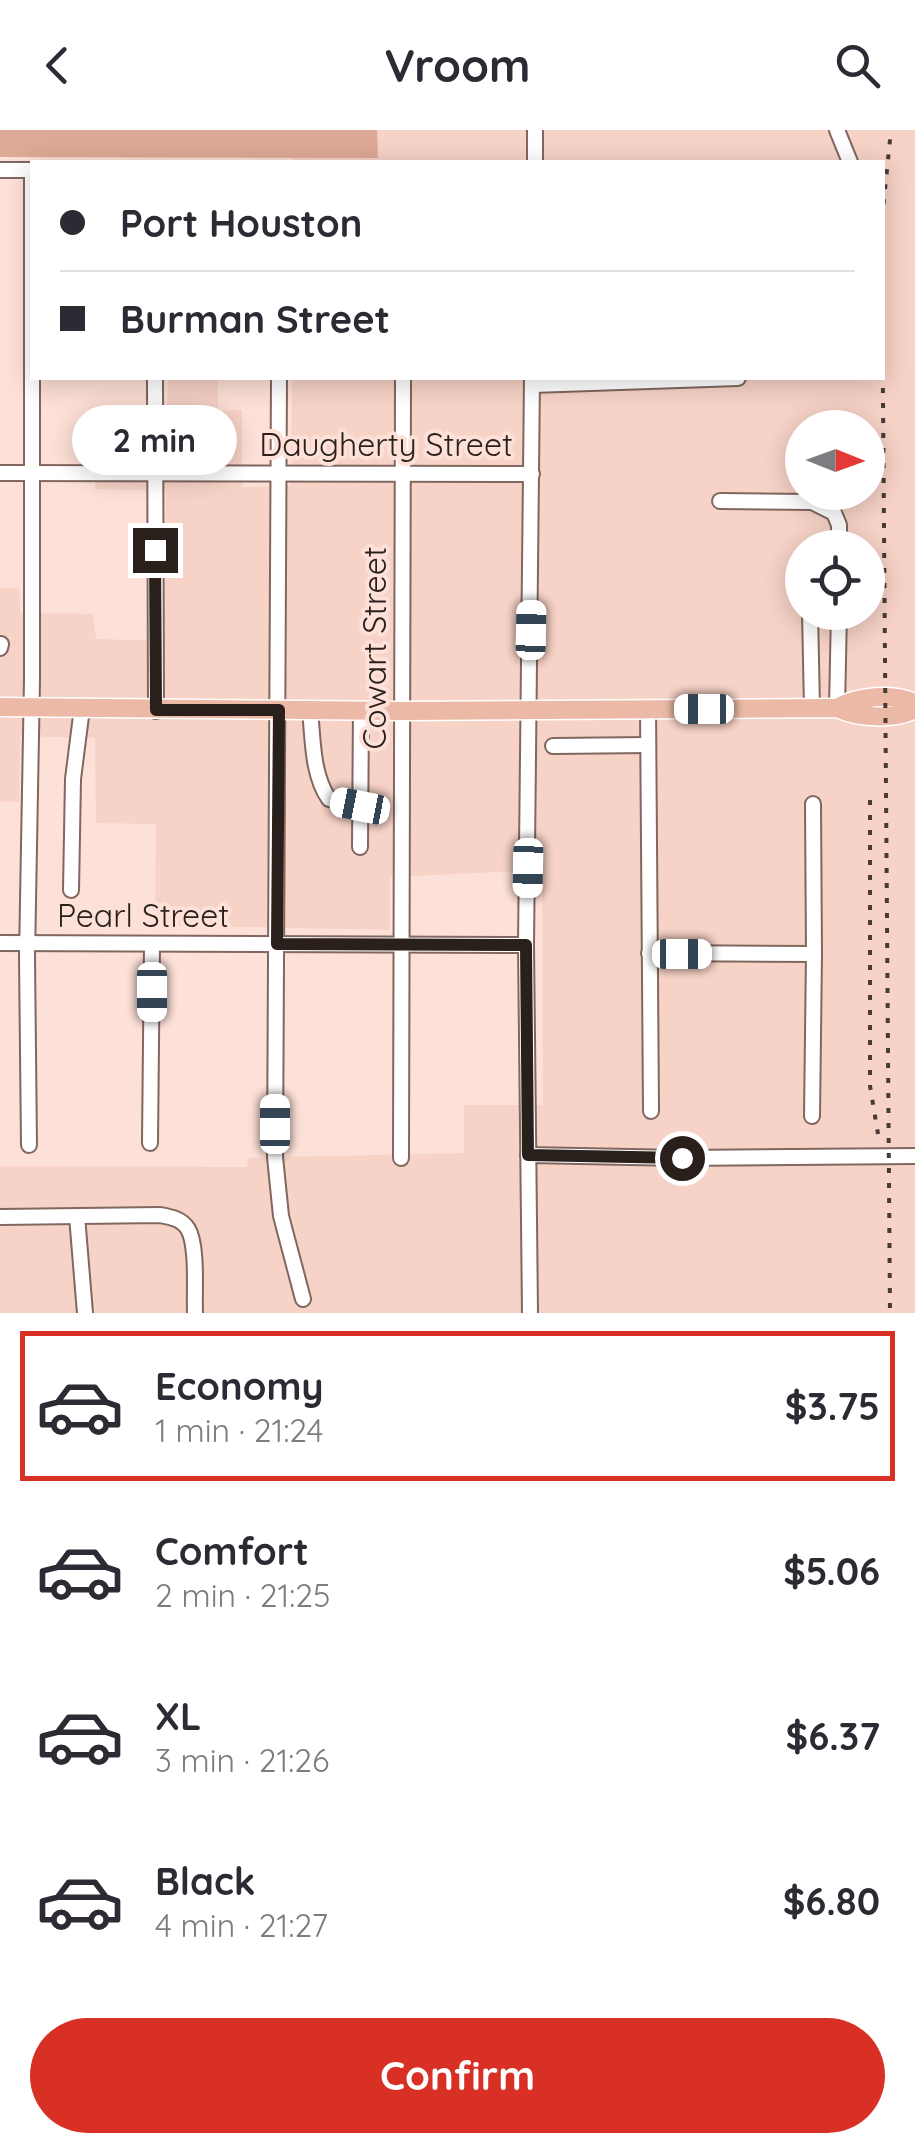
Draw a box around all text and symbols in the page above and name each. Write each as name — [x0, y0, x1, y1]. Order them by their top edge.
text: Vroom — [384, 37, 531, 93]
icon: back — [30, 38, 85, 93]
icon: search — [830, 38, 885, 93]
text: Port Houston — [120, 199, 362, 247]
text: Burman Street — [120, 295, 390, 343]
callout: 2 min — [72, 405, 238, 475]
north arrow — [785, 410, 885, 510]
map controls — [785, 410, 885, 630]
text: 2 min — [113, 420, 196, 460]
street label: Daugherty Street — [259, 424, 513, 464]
route end — [133, 528, 178, 573]
button: locate — [785, 530, 885, 630]
street label: Cowart Street — [354, 546, 394, 750]
car — [515, 600, 547, 660]
car — [674, 694, 734, 724]
car — [328, 786, 392, 826]
car — [512, 838, 544, 898]
street label: Pearl Street — [57, 895, 229, 935]
car — [652, 939, 712, 969]
car — [137, 962, 167, 1022]
car — [260, 1094, 290, 1154]
route start — [660, 1136, 705, 1181]
icon: car — [35, 1361, 125, 1451]
text: Economy — [155, 1362, 324, 1410]
text: $3.75 — [785, 1382, 880, 1430]
text: 1 min · 21:24 — [155, 1410, 323, 1450]
icon: car — [35, 1526, 125, 1616]
text: Comfort — [155, 1527, 309, 1575]
text: $5.06 — [783, 1547, 880, 1595]
text: 2 min · 21:25 — [155, 1575, 330, 1615]
icon: car — [35, 1691, 125, 1781]
text: XL — [155, 1692, 201, 1740]
text: $6.37 — [786, 1712, 880, 1760]
text: 3 min · 21:26 — [155, 1740, 329, 1780]
icon: car — [35, 1856, 125, 1946]
text: Black — [155, 1857, 255, 1905]
text: $6.80 — [783, 1877, 880, 1925]
text: 4 min · 21:27 — [155, 1905, 328, 1945]
button: Confirm — [30, 2018, 885, 2133]

